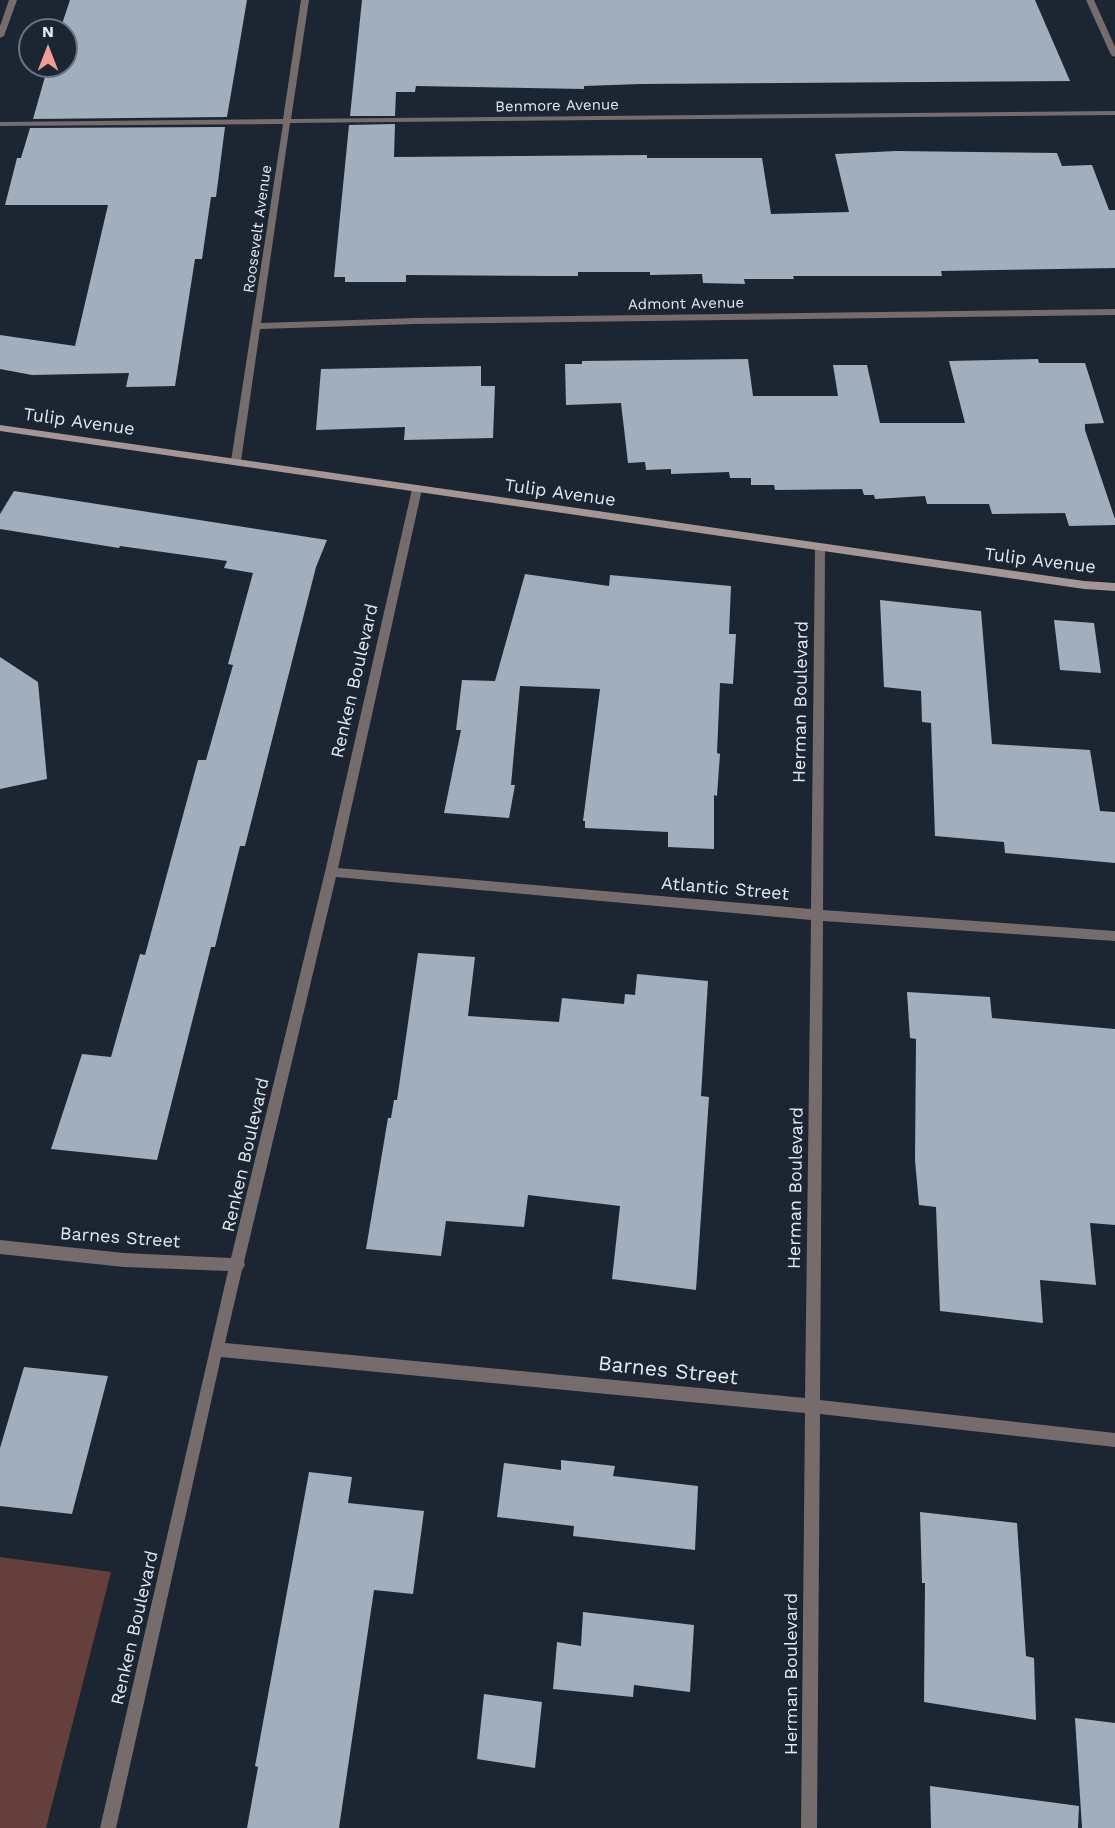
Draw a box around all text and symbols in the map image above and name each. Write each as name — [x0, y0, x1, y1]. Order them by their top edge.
north arrow — [18, 18, 78, 78]
text: N — [42, 22, 54, 41]
street label: Benmore Avenue — [495, 96, 619, 116]
street label: Roosevelt Avenue — [240, 164, 276, 294]
street label: Admont Avenue — [628, 294, 744, 314]
street label: Tulip Avenue — [22, 403, 136, 441]
street label: Tulip Avenue — [503, 474, 617, 512]
street label: Tulip Avenue — [983, 543, 1097, 579]
street label: Renken Boulevard — [327, 602, 383, 760]
street label: Herman Boulevard — [789, 621, 813, 783]
street label: Atlantic Street — [660, 873, 790, 905]
street label: Renken Boulevard — [218, 1076, 274, 1234]
street label: Herman Boulevard — [784, 1107, 808, 1269]
street label: Barnes Street — [59, 1223, 181, 1253]
street label: Barnes Street — [597, 1351, 739, 1391]
street label: Renken Boulevard — [107, 1549, 163, 1707]
street label: Herman Boulevard — [781, 1593, 803, 1755]

